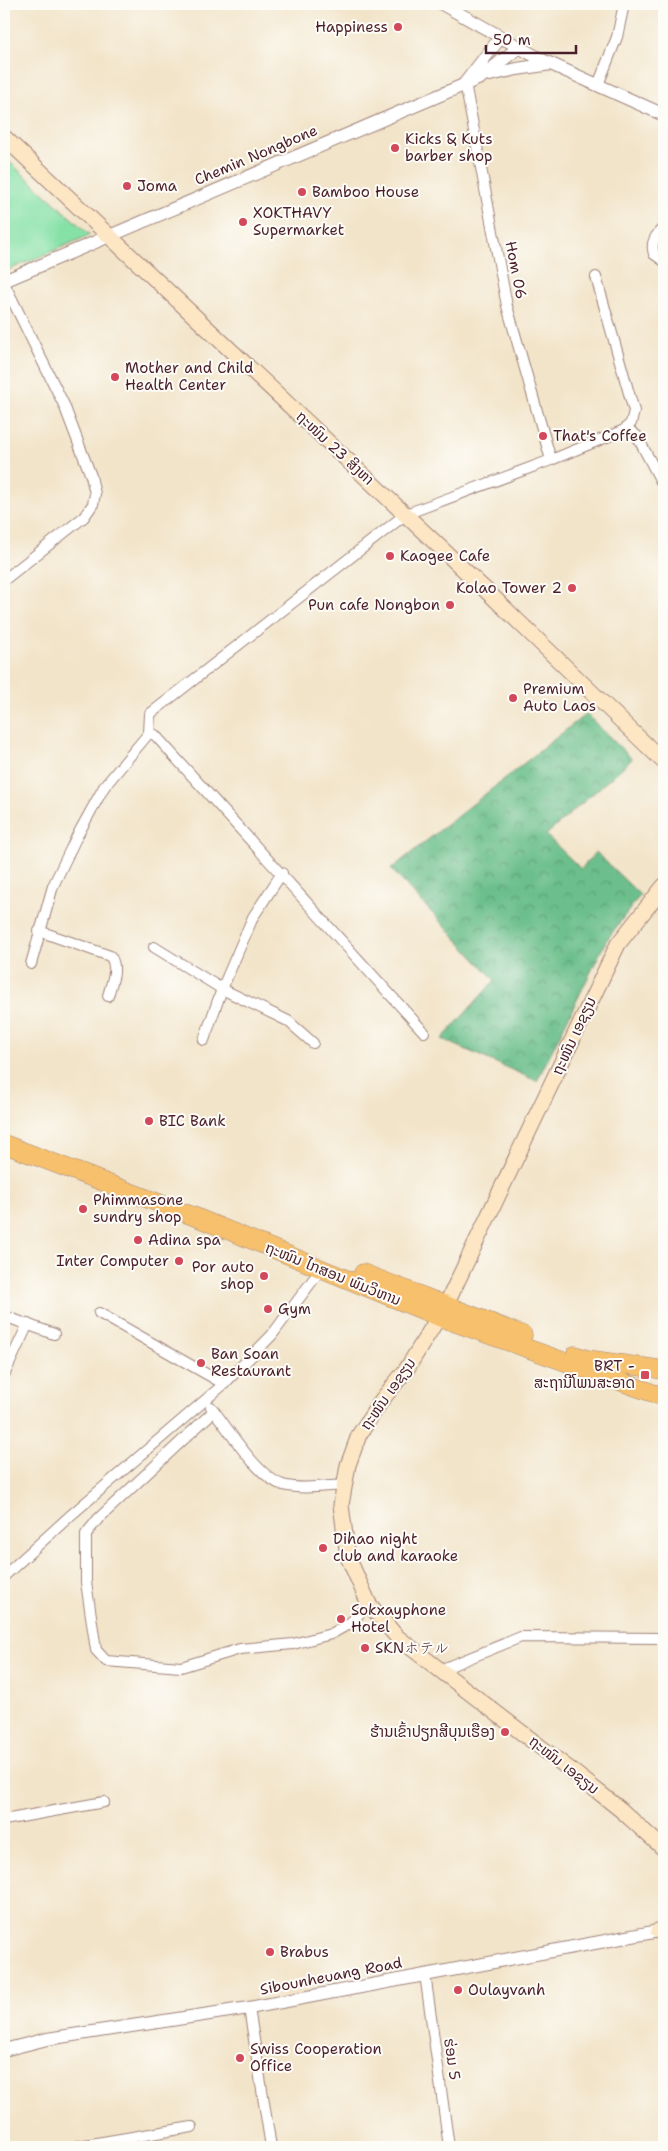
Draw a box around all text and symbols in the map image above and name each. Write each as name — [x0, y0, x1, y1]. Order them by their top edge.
place label: Happiness — [315, 17, 388, 37]
marker: Happiness — [392, 21, 404, 33]
scale bar — [486, 22, 576, 54]
text: 50 m — [493, 30, 531, 50]
street label: Chemin Nongbone — [191, 120, 321, 190]
place label: Kicks & Kuts barber shop — [405, 129, 493, 166]
marker: Kicks & Kuts barber shop — [389, 142, 401, 154]
place label: Joma — [137, 176, 178, 196]
marker: Joma — [121, 180, 133, 192]
place label: Bamboo House — [312, 182, 419, 202]
marker: Bamboo House — [296, 186, 308, 198]
place label: XOKTHAVY Supermarket — [253, 203, 344, 240]
marker: XOKTHAVY Supermarket — [237, 216, 249, 228]
street label: Hom 06 — [501, 239, 531, 301]
place label: Mother and Child Health Center — [125, 358, 254, 395]
marker: Mother and Child Health Center — [109, 371, 121, 383]
street label: ຖະໜົນ 23 ສິງຫາ — [292, 407, 378, 489]
place label: That's Coffee — [553, 426, 647, 446]
marker: That's Coffee — [537, 430, 549, 442]
place label: Kaogee Cafe — [400, 546, 490, 566]
marker: Kaogee Cafe — [384, 550, 396, 562]
place label: Kolao Tower 2 — [456, 578, 562, 598]
marker: Kolao Tower 2 — [566, 582, 578, 594]
place label: Pun cafe Nongbon — [308, 595, 440, 615]
marker: Pun cafe Nongbon — [444, 599, 456, 611]
place label: Premium Auto Laos — [523, 679, 596, 716]
marker: Premium Auto Laos — [507, 692, 519, 704]
street label: ຖະໜົນ ເອຊຽນ — [547, 994, 601, 1078]
place label: BIC Bank — [159, 1111, 226, 1131]
marker: BIC Bank — [143, 1115, 155, 1127]
place label: Phimmasone sundry shop — [93, 1190, 184, 1227]
marker: Phimmasone sundry shop — [77, 1203, 89, 1215]
place label: Adina spa — [148, 1230, 222, 1250]
marker: Adina spa — [132, 1234, 144, 1246]
street label: ຖະໜົນ ໄກສອນ ພົມວິຫານ — [262, 1238, 404, 1310]
place label: Inter Computer — [56, 1251, 169, 1271]
marker: Inter Computer — [173, 1255, 185, 1267]
place label: Por auto shop — [192, 1257, 254, 1294]
marker: Por auto shop — [258, 1270, 270, 1282]
place label: Gym — [278, 1299, 311, 1319]
marker: Gym — [262, 1303, 274, 1315]
place label: Ban Soan Restaurant — [211, 1344, 291, 1381]
street label: ຖະໜົນ ເອຊຽນ — [356, 1354, 420, 1434]
place label: BRT - ສະຖານີໂພນສະອາດ — [534, 1356, 635, 1393]
marker: Ban Soan Restaurant — [195, 1357, 207, 1369]
marker: BRT - ສະຖານີໂພນສະອາດ — [639, 1369, 651, 1381]
place label: Dihao night club and karaoke — [333, 1529, 458, 1566]
marker: Dihao night club and karaoke — [317, 1542, 329, 1554]
place label: Sokxayphone Hotel — [351, 1600, 446, 1637]
marker: Sokxayphone Hotel — [335, 1613, 347, 1625]
place label: SKNホテル — [375, 1638, 449, 1658]
marker: SKNホテル — [359, 1642, 371, 1654]
place label: ຮ້ານເຂົ້າປຽກສີບຸນເຮືອງ — [370, 1721, 495, 1742]
marker: ຮ້ານເຂົ້າປຽກສີບຸນເຮືອງ — [499, 1726, 511, 1738]
street label: ຖະໜົນ ເອຊຽນ — [525, 1731, 603, 1799]
place label: Brabus — [280, 1942, 329, 1962]
marker: Brabus — [264, 1946, 276, 1958]
street label: Sibounheuang Road — [258, 1952, 404, 2000]
place label: Oulayvanh — [468, 1980, 545, 2000]
marker: Oulayvanh — [452, 1984, 464, 1996]
street label: ຮ່ອມ 5 — [439, 2037, 465, 2081]
place label: Swiss Cooperation Office — [250, 2039, 382, 2076]
marker: Swiss Cooperation Office — [234, 2052, 246, 2064]

